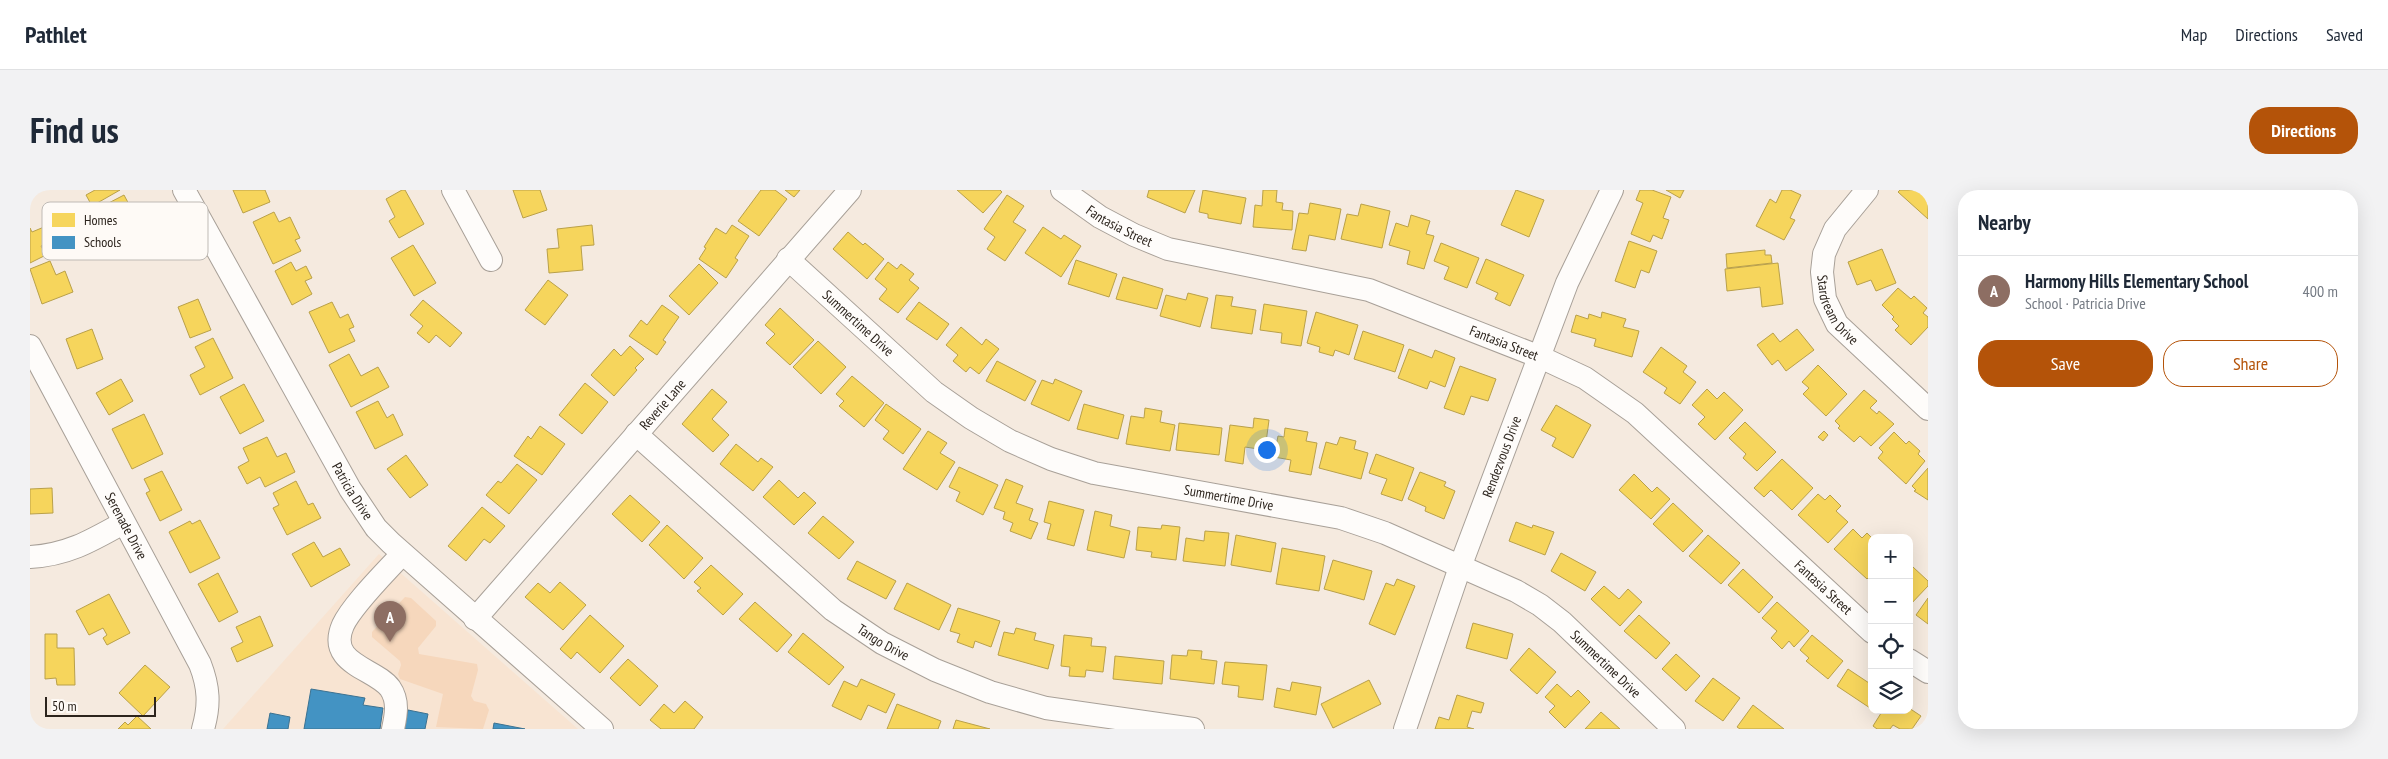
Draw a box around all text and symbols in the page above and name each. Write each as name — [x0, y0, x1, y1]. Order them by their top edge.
text: Pathlet — [25, 19, 87, 50]
text: Map — [2181, 23, 2207, 46]
text: Directions — [2235, 23, 2298, 46]
text: Saved — [2326, 23, 2363, 46]
text: Find us — [30, 107, 119, 153]
button: Directions — [2249, 107, 2358, 154]
street label: Fantasia Street — [1083, 201, 1155, 251]
legend — [42, 202, 208, 260]
text: Nearby — [1978, 209, 2031, 236]
text: Homes — [84, 211, 117, 229]
text: Schools — [84, 233, 121, 251]
text: Harmony Hills Elementary School — [2025, 269, 2248, 293]
street label: Stardream Drive — [1813, 274, 1863, 349]
text: A — [1990, 281, 1998, 301]
text: 400 m — [2303, 281, 2338, 301]
street label: Summertime Drive — [819, 286, 898, 360]
text: School · Patricia Drive — [2025, 293, 2146, 313]
street label: Fantasia Street — [1467, 321, 1541, 365]
button: Save — [1978, 340, 2153, 387]
button: Share — [2163, 340, 2338, 387]
street label: Reverie Lane — [635, 375, 690, 434]
street label: Rendezvous Drive — [1478, 413, 1525, 500]
your location — [1254, 437, 1280, 463]
street label: Patricia Drive — [328, 459, 377, 523]
street label: Summertime Drive — [1183, 481, 1275, 515]
street label: Serenade Drive — [101, 489, 152, 563]
map controls — [1868, 534, 1913, 714]
button: + — [1868, 534, 1913, 579]
street label: Fantasia Street — [1791, 556, 1856, 618]
button: − — [1868, 579, 1913, 624]
pin: A — [374, 601, 406, 642]
street label: Tango Drive — [854, 620, 913, 664]
button: locate — [1868, 624, 1913, 669]
street label: Summertime Drive — [1567, 626, 1645, 702]
button: layers — [1868, 669, 1913, 714]
scale bar — [45, 694, 156, 717]
text: 50 m — [52, 697, 77, 715]

